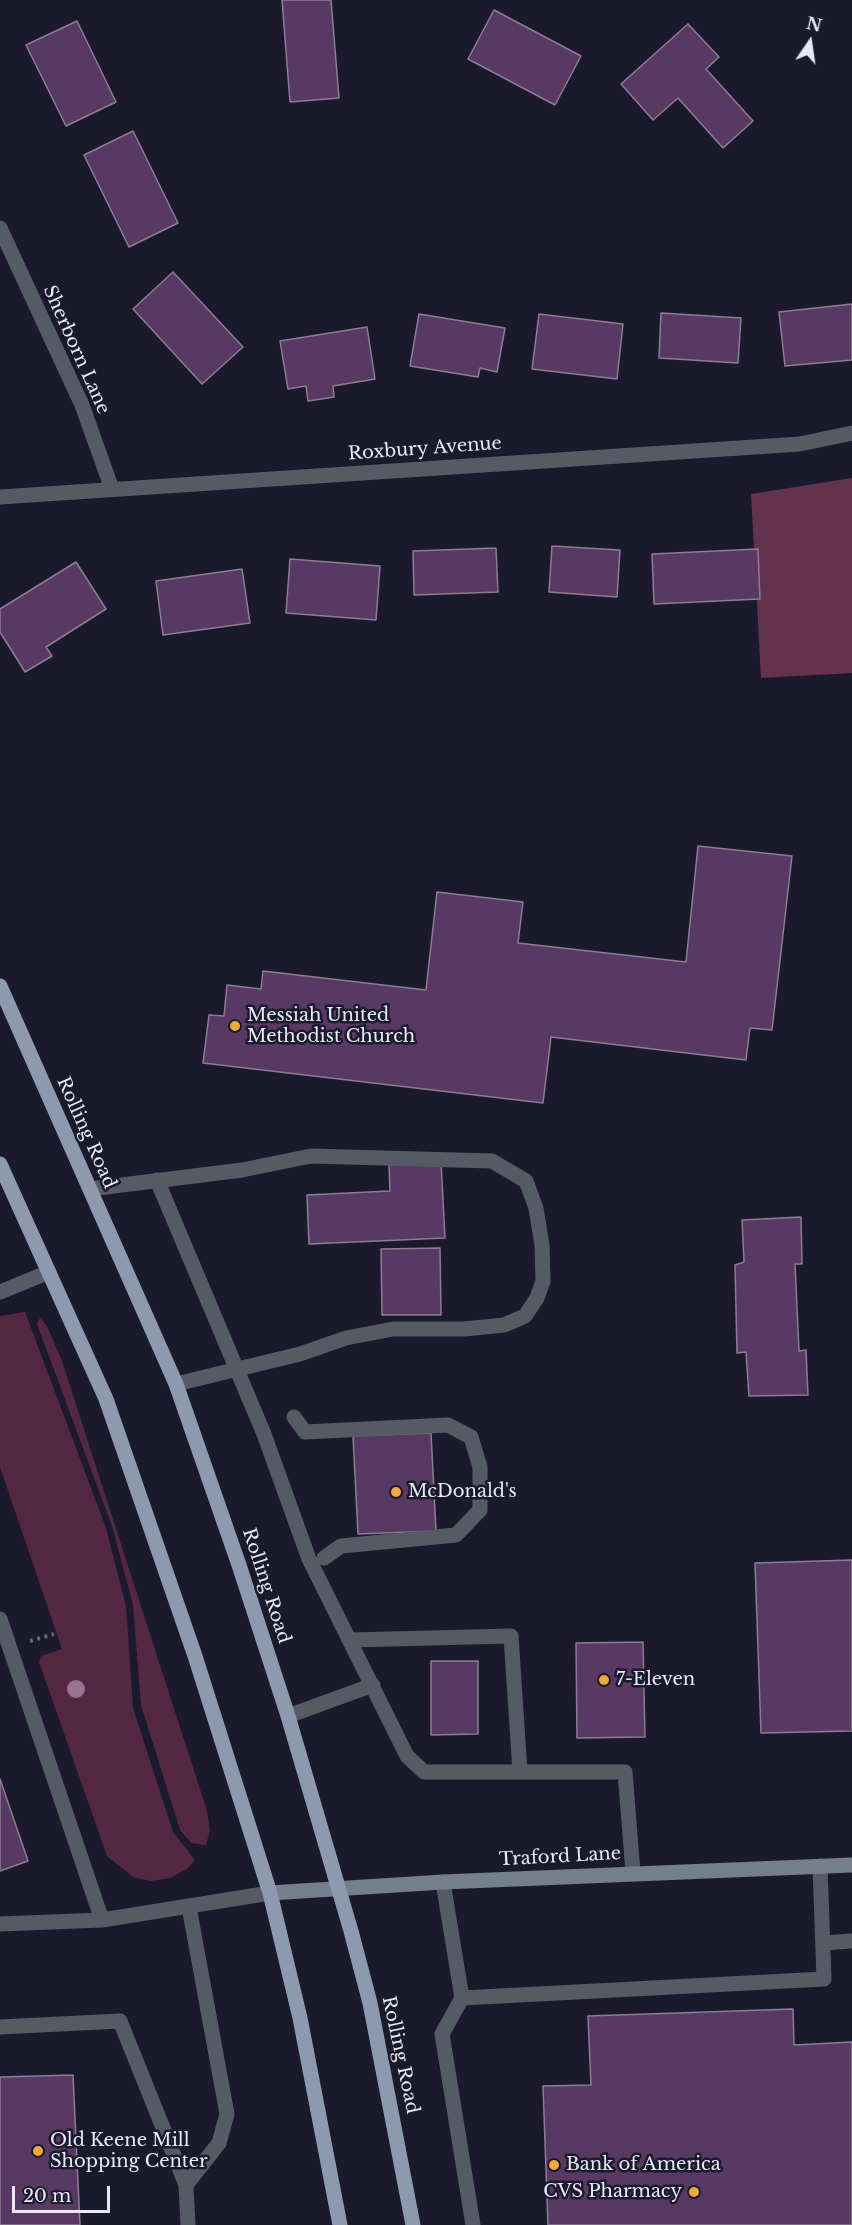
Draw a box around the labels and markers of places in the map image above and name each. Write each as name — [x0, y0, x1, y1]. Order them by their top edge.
place label: Messiah United Methodist Church — [247, 1005, 415, 1048]
marker: Messiah United Methodist Church — [228, 1019, 242, 1033]
place label: McDonald's — [408, 1481, 517, 1503]
marker: McDonald's — [389, 1485, 403, 1499]
place label: 7-Eleven — [616, 1669, 695, 1691]
marker: 7-Eleven — [597, 1673, 611, 1687]
place label: Old Keene Mill Shopping Center — [50, 2130, 208, 2172]
marker: Old Keene Mill Shopping Center — [31, 2144, 45, 2158]
place label: Bank of America — [566, 2154, 721, 2176]
marker: Bank of America — [547, 2158, 561, 2172]
place label: CVS Pharmacy — [543, 2181, 682, 2203]
marker: CVS Pharmacy — [687, 2185, 701, 2199]

